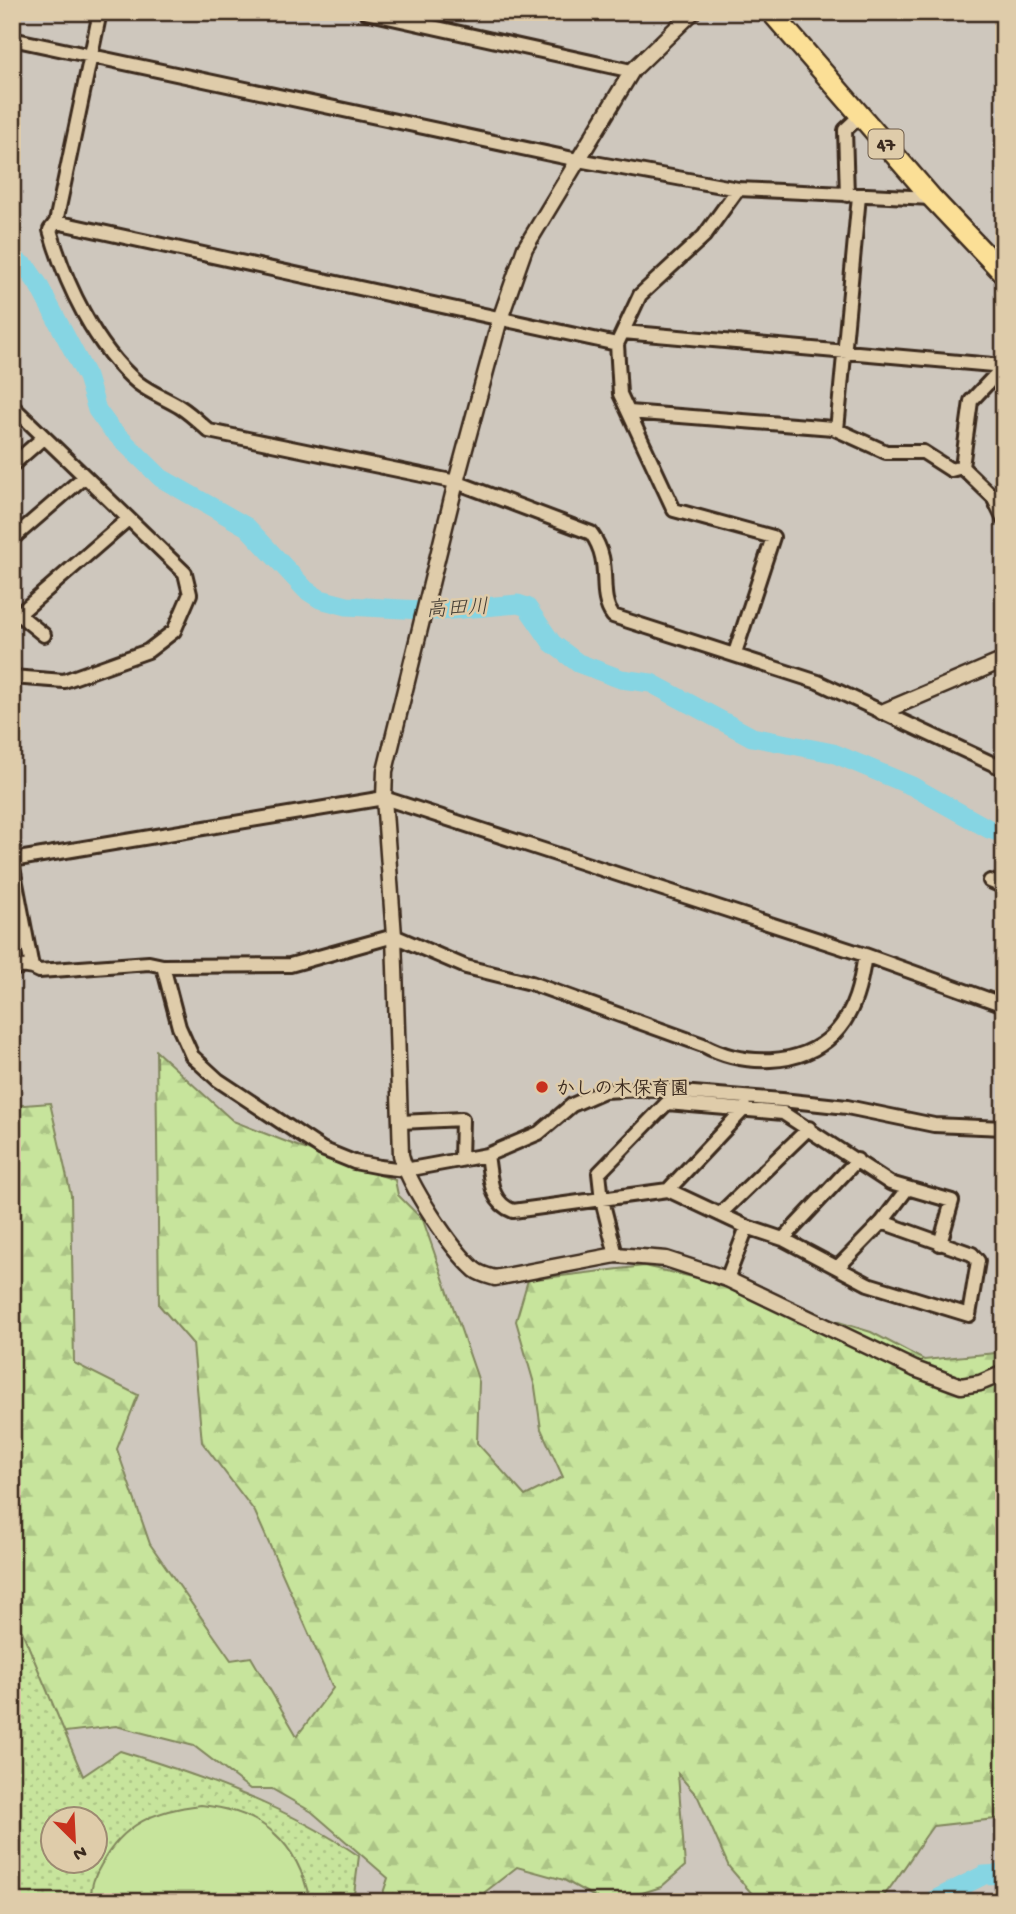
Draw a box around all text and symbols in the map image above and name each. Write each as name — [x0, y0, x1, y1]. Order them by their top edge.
road number: 47 — [868, 130, 903, 159]
water label: 高田川 — [425, 594, 489, 625]
place label: かしの木保育園 — [556, 1078, 689, 1102]
marker: かしの木保育園 — [534, 1079, 550, 1095]
north arrow — [38, 1806, 108, 1876]
text: N — [69, 1839, 90, 1865]

